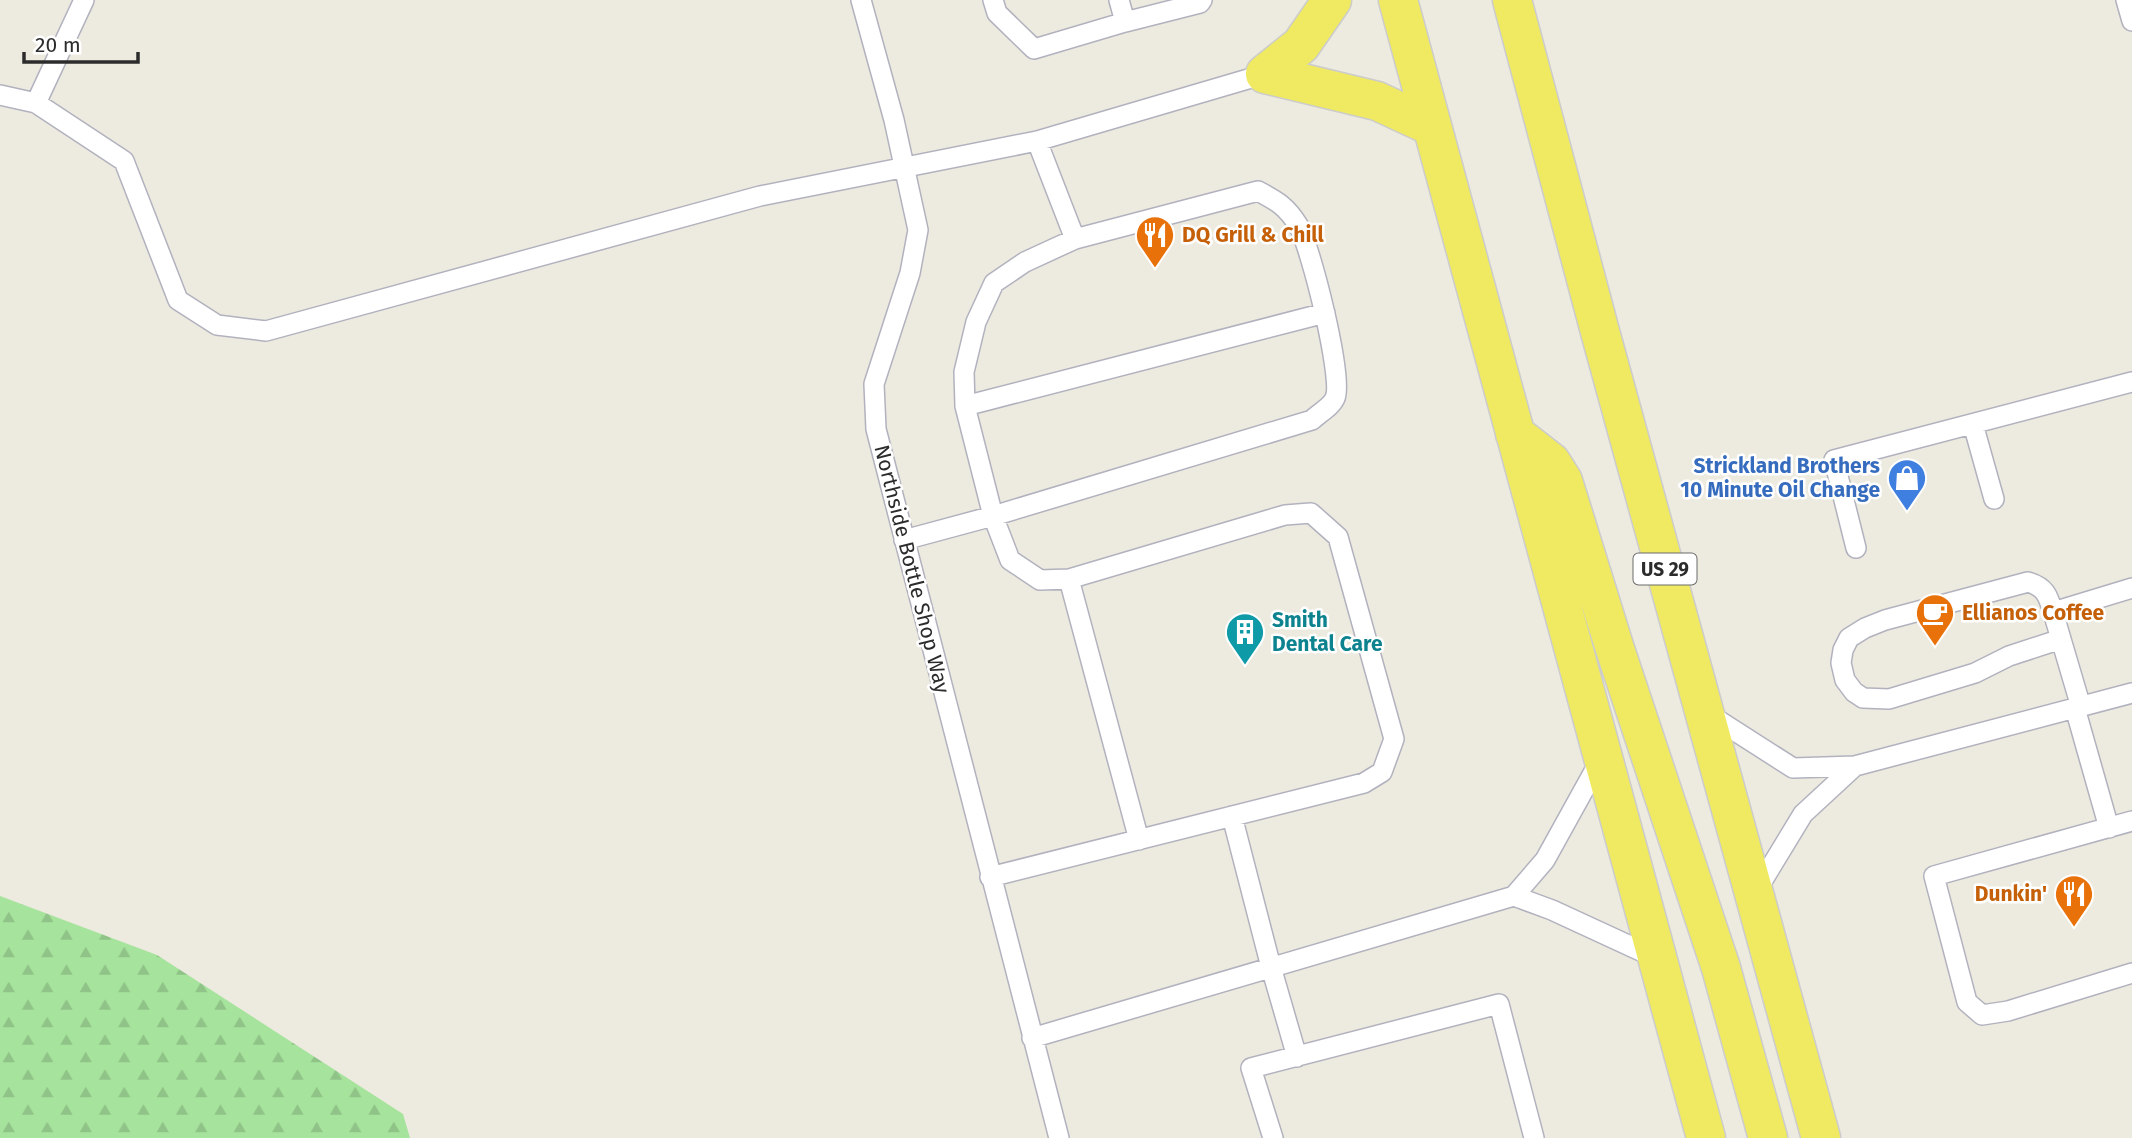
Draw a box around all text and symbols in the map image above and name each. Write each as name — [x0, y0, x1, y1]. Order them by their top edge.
scale bar — [24, 21, 138, 65]
text: 20 m — [35, 32, 81, 58]
restaurant icon: DQ Grill & Chill — [1134, 214, 1176, 269]
place label: DQ Grill & Chill — [1182, 222, 1325, 248]
street label: Northside Bottle Shop Way — [869, 442, 956, 697]
place label: Strickland Brothers 10 Minute Oil Change — [1680, 453, 1880, 503]
shop icon: Strickland Brothers 10 Minute Oil Change — [1886, 457, 1928, 512]
road number: US 29 — [1634, 554, 1696, 584]
cafe icon: Ellianos Coffee — [1914, 592, 1956, 647]
place label: Ellianos Coffee — [1962, 600, 2105, 626]
place label: Smith Dental Care — [1272, 607, 1383, 657]
building icon: Smith Dental Care — [1224, 611, 1266, 666]
restaurant icon: Dunkin' — [2053, 873, 2095, 928]
place label: Dunkin' — [1975, 881, 2047, 907]

